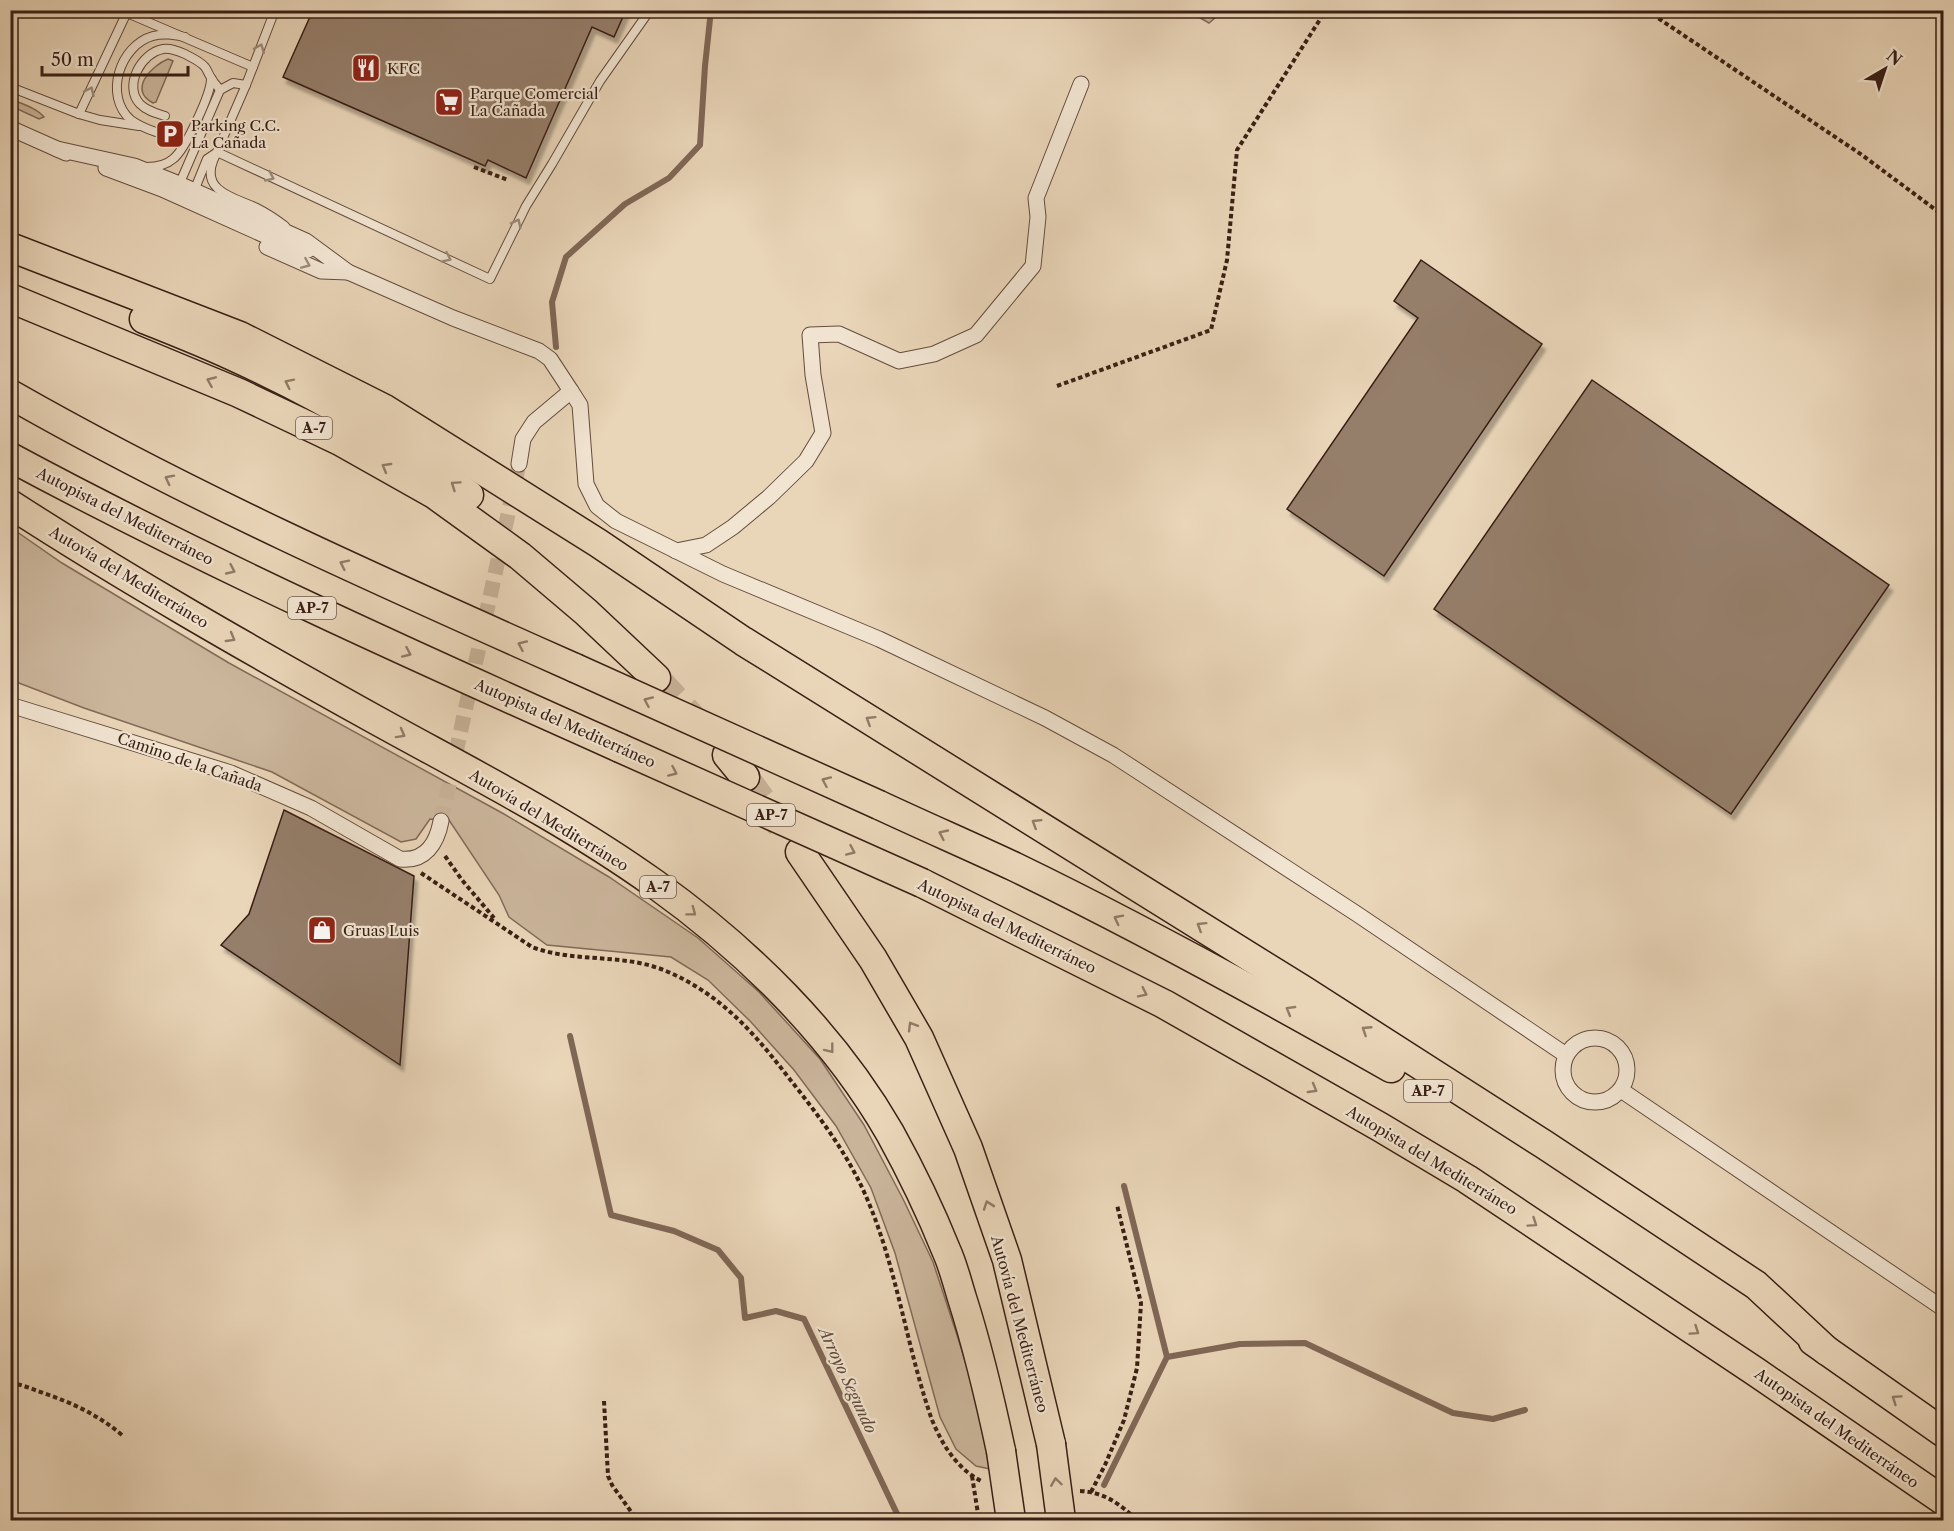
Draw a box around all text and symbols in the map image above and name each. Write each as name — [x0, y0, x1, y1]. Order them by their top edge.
scale bar — [42, 39, 188, 77]
north arrow — [1855, 39, 1915, 99]
one-way arrow — [253, 43, 265, 54]
text: N — [1883, 45, 1906, 70]
text: 50 m — [51, 49, 94, 71]
restaurant icon: KFC — [350, 52, 382, 84]
place label: KFC — [387, 59, 420, 78]
place label: Parque Comercial La Cañada — [470, 84, 599, 120]
one-way arrow — [83, 86, 95, 97]
supermarket icon: Parque Comercial La Cañada — [433, 86, 465, 118]
place label: Parking C.C. La Cañada — [191, 116, 280, 152]
parking icon: Parking C.C. La Cañada — [154, 118, 186, 150]
one-way arrow — [263, 169, 274, 181]
one-way arrow — [510, 219, 522, 230]
one-way arrow — [440, 251, 451, 263]
one-way arrow — [300, 257, 311, 269]
one-way arrow — [207, 376, 218, 388]
one-way arrow — [284, 379, 295, 391]
road number: A-7 — [296, 417, 332, 439]
street label: Autopista del Mediterráneo — [32, 463, 217, 569]
one-way arrow — [382, 463, 392, 474]
one-way arrow — [164, 475, 175, 486]
one-way arrow — [451, 481, 462, 492]
street label: Autovía del Mediterráneo — [45, 521, 212, 632]
one-way arrow — [339, 559, 350, 571]
one-way arrow — [224, 562, 235, 574]
road number: AP-7 — [288, 597, 336, 619]
one-way arrow — [225, 631, 235, 642]
one-way arrow — [517, 640, 528, 652]
one-way arrow — [401, 646, 412, 658]
street label: Autopista del Mediterráneo — [471, 674, 658, 772]
one-way arrow — [643, 696, 654, 708]
one-way arrow — [866, 715, 876, 727]
one-way arrow — [394, 727, 405, 738]
street label: Camino de la Cañada — [115, 728, 265, 796]
street label: Autovía del Mediterráneo — [465, 764, 632, 875]
one-way arrow — [667, 764, 678, 776]
one-way arrow — [821, 776, 832, 788]
road number: AP-7 — [747, 804, 795, 826]
one-way arrow — [1031, 820, 1042, 831]
one-way arrow — [938, 829, 949, 841]
one-way arrow — [845, 844, 856, 856]
street label: Autopista del Mediterráneo — [914, 874, 1099, 977]
road number: A-7 — [640, 876, 676, 898]
one-way arrow — [685, 905, 696, 916]
shop icon: Gruas Luis — [306, 914, 338, 946]
one-way arrow — [1113, 915, 1124, 927]
place label: Gruas Luis — [343, 921, 419, 940]
one-way arrow — [1197, 922, 1207, 934]
one-way arrow — [1137, 986, 1148, 998]
one-way arrow — [1286, 1006, 1296, 1018]
one-way arrow — [907, 1021, 919, 1032]
one-way arrow — [1362, 1026, 1372, 1038]
one-way arrow — [823, 1042, 834, 1053]
road number: AP-7 — [1404, 1080, 1452, 1102]
one-way arrow — [1307, 1082, 1317, 1093]
street label: Autopista del Mediterráneo — [1342, 1101, 1521, 1219]
one-way arrow — [982, 1200, 995, 1211]
one-way arrow — [1527, 1216, 1538, 1227]
street label: Autovía del Mediterráneo — [987, 1232, 1053, 1415]
water label: Arroyo Segundo — [813, 1321, 882, 1437]
one-way arrow — [1689, 1324, 1700, 1335]
street label: Autopista del Mediterráneo — [1750, 1363, 1923, 1492]
one-way arrow — [1891, 1396, 1902, 1407]
one-way arrow — [1051, 1478, 1063, 1487]

